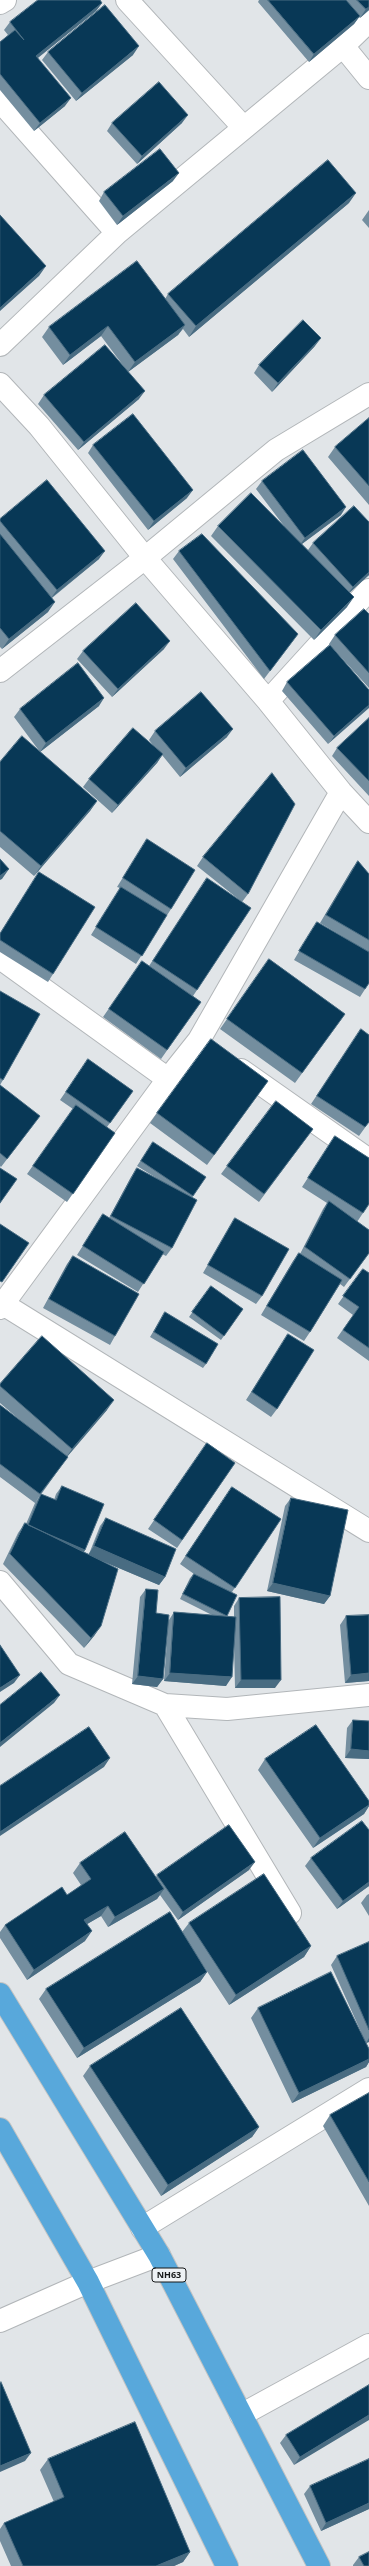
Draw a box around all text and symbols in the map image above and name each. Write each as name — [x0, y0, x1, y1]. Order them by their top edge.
road number: NH63 — [152, 2268, 186, 2282]

